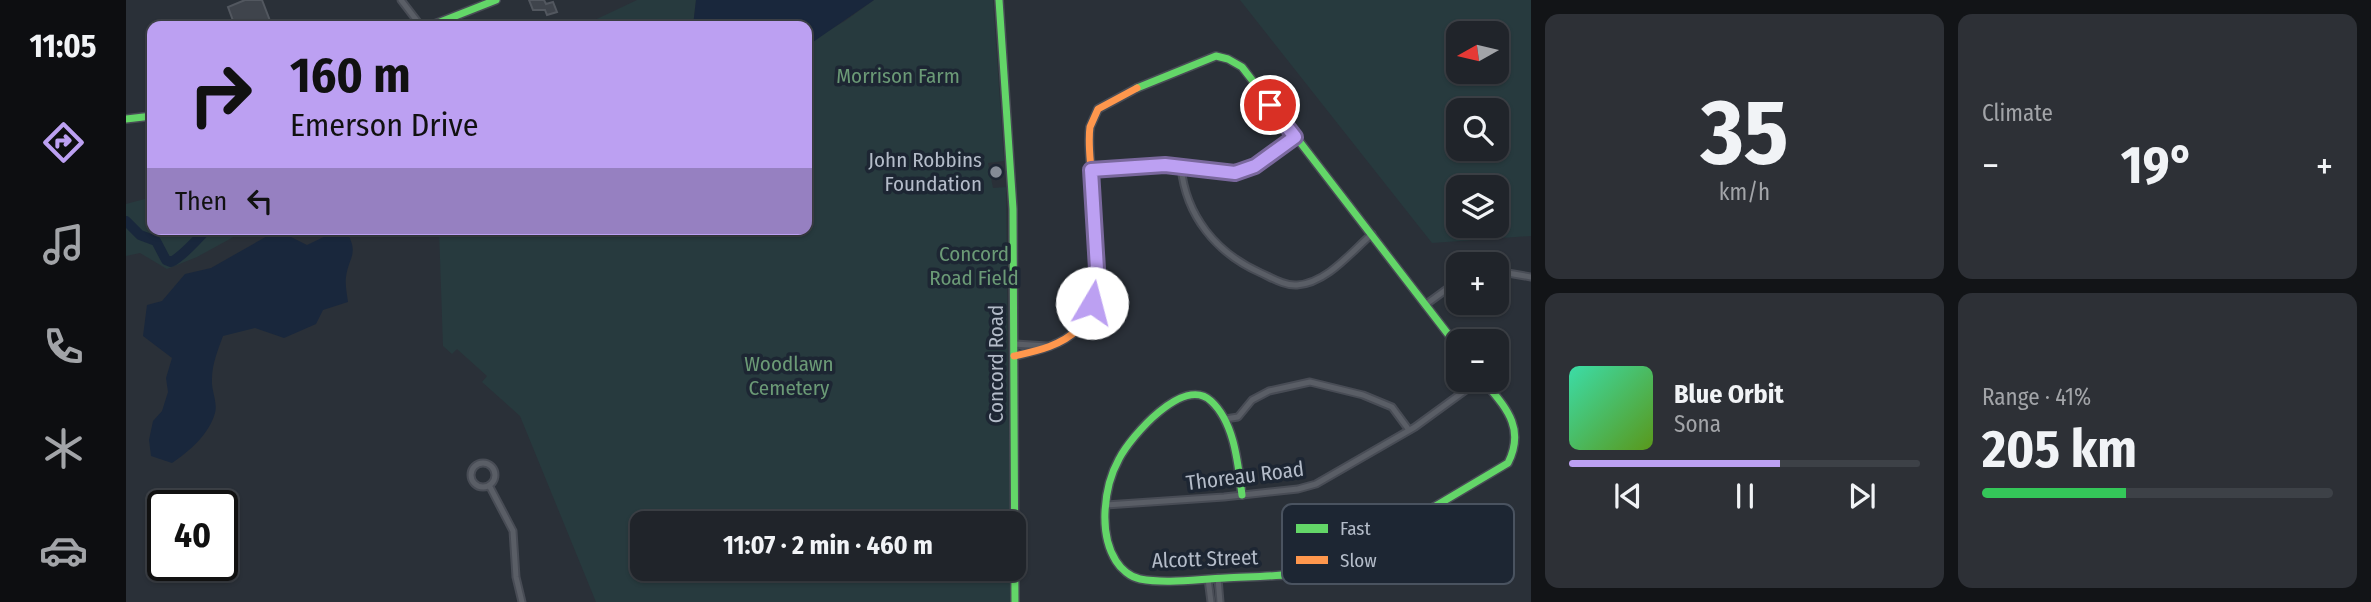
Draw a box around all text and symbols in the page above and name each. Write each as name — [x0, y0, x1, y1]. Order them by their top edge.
north arrow — [1446, 21, 1508, 84]
map controls — [1446, 21, 1509, 392]
text: 11:05 — [29, 27, 97, 65]
text: 160 m — [290, 46, 411, 105]
icon: right — [175, 49, 266, 140]
park label: Morrison Farm — [836, 63, 960, 89]
pin — [1240, 75, 1300, 135]
text: 35 — [1701, 78, 1788, 187]
icon: arrive — [1251, 86, 1289, 124]
button: search — [1446, 98, 1509, 161]
text: Climate — [1982, 99, 2053, 127]
text: Emerson Drive — [290, 106, 478, 144]
icon: directions — [39, 118, 88, 167]
text: 19° — [2121, 134, 2194, 197]
text: − — [1982, 143, 1999, 189]
text: + — [2316, 143, 2333, 189]
place label: John Robbins Foundation — [868, 147, 982, 197]
marker: John Robbins Foundation — [988, 164, 1004, 180]
button: layers — [1446, 175, 1509, 238]
text: km/h — [1719, 178, 1770, 206]
icon: left — [241, 182, 279, 220]
text: Then — [175, 186, 227, 217]
icon: music — [39, 220, 88, 269]
park label: Concord Road Field — [929, 241, 1019, 291]
button: + — [1446, 252, 1509, 315]
position arrow — [1055, 266, 1129, 340]
street label: Concord Road — [983, 305, 1009, 423]
icon: phone — [39, 322, 88, 371]
button: − — [1446, 329, 1509, 392]
park label: Woodlawn Cemetery — [744, 351, 834, 401]
text: Blue Orbit — [1674, 379, 1784, 410]
text: Range · 41% — [1982, 383, 2091, 411]
text: Sona — [1674, 410, 1721, 438]
text: 205 km — [1982, 418, 2137, 481]
icon: climate — [39, 424, 88, 473]
street label: Thoreau Road — [1185, 456, 1305, 496]
icon: previous — [1609, 477, 1647, 515]
icon: pause — [1726, 477, 1764, 515]
icon: next — [1843, 477, 1881, 515]
speed limit sign: 40 — [147, 490, 238, 581]
legend — [1282, 504, 1514, 584]
text: Fast — [1340, 517, 1371, 540]
icon: car — [39, 526, 88, 575]
text: 11:07 · 2 min · 460 m — [723, 530, 933, 561]
street label: Alcott Street — [1151, 544, 1259, 574]
text: Slow — [1340, 549, 1377, 572]

